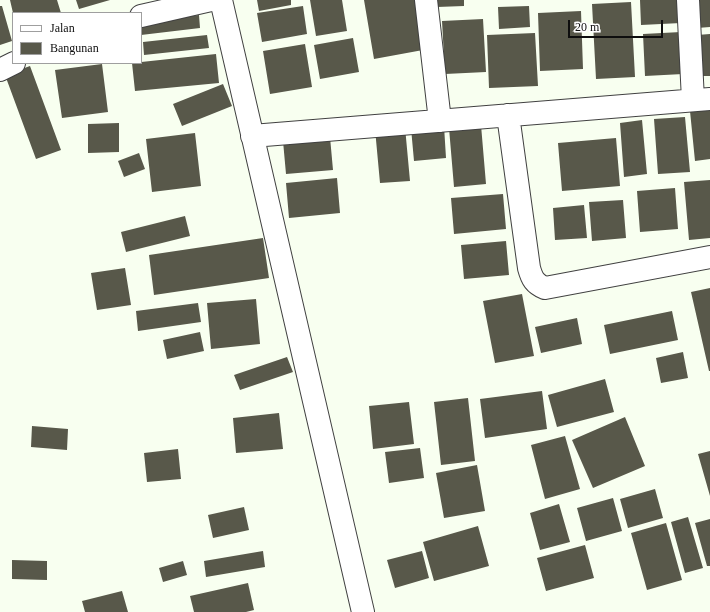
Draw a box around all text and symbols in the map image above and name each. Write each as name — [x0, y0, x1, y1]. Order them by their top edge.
legend — [12, 12, 142, 64]
scale bar — [570, 12, 665, 38]
text: 20 m — [575, 20, 599, 34]
text: Jalan — [50, 21, 75, 35]
text: Bangunan — [50, 41, 99, 55]

